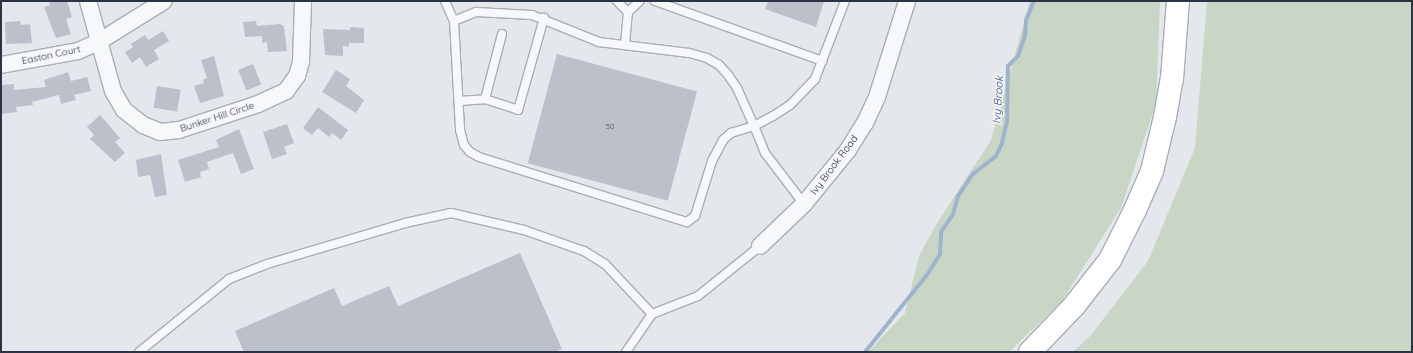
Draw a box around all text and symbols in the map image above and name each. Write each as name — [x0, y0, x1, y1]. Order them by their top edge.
street label: Easton Court — [20, 43, 82, 67]
water label: Ivy Brook — [990, 76, 1006, 124]
street label: Bunker Hill Circle — [178, 99, 256, 135]
house number: 50 — [605, 122, 615, 132]
street label: Ivy Brook Road — [808, 133, 860, 197]

